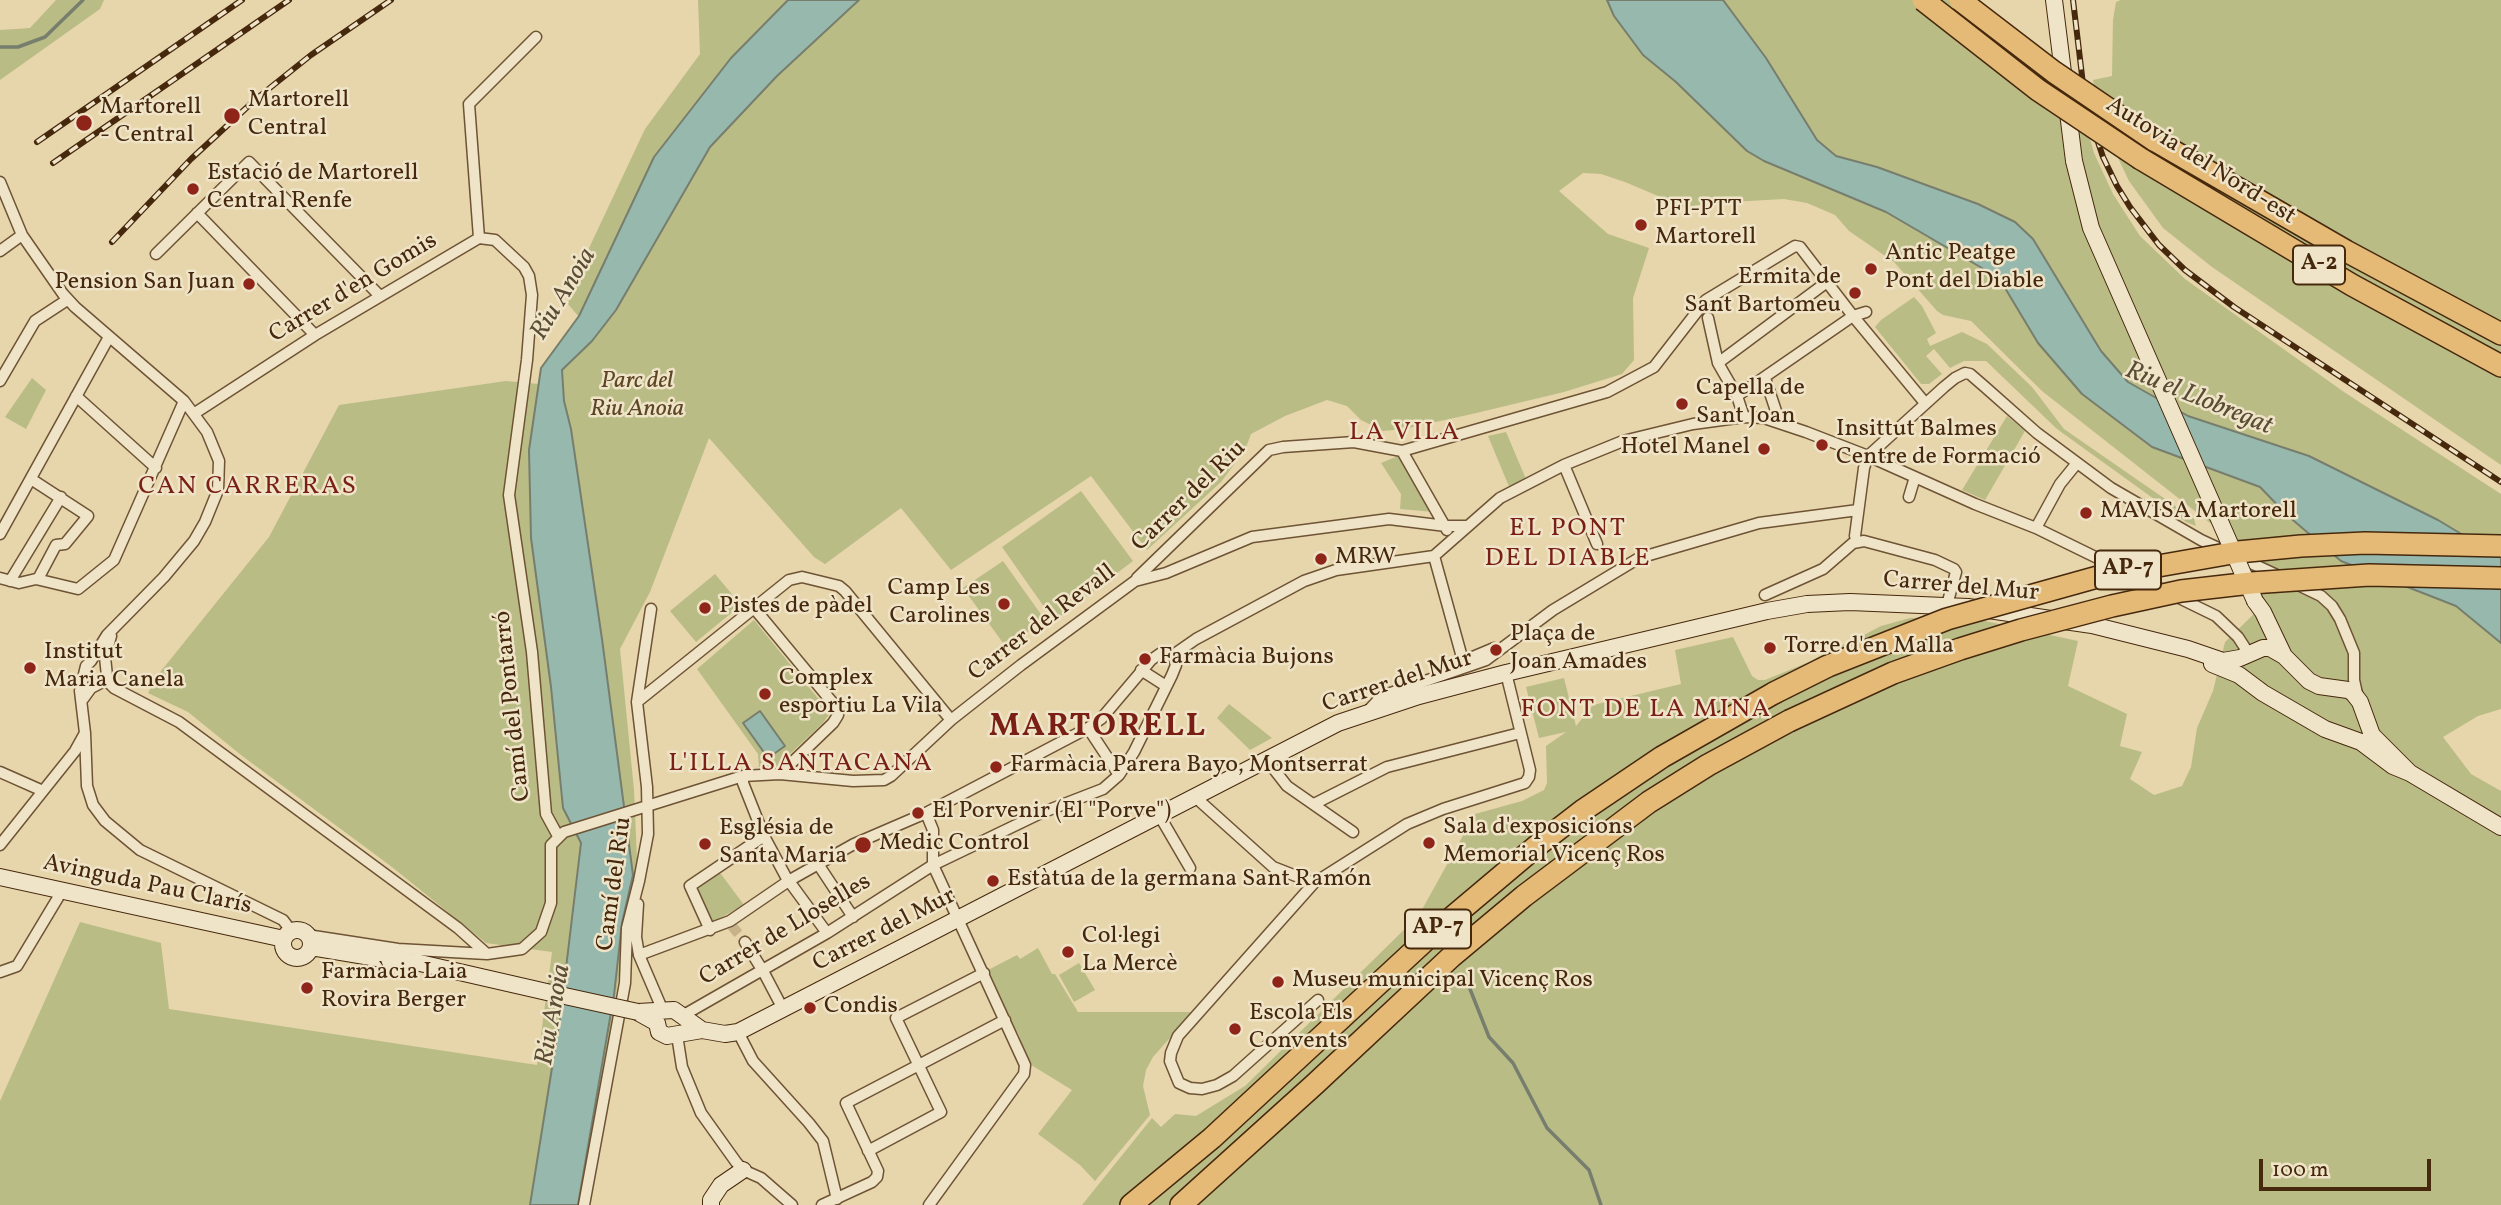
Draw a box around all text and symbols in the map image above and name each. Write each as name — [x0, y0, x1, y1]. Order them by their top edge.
place label: Martorell Central — [248, 88, 349, 144]
street label: Autovia del Nord-est — [2100, 92, 2300, 232]
place label: Martorell - Central — [100, 95, 201, 151]
marker: Martorell Central — [222, 106, 242, 126]
marker: Martorell - Central — [74, 113, 94, 133]
place label: Estació de Martorell Central Renfe — [207, 161, 418, 217]
marker: Estació de Martorell Central Renfe — [185, 181, 201, 197]
place label: PFI-PTT Martorell — [1655, 197, 1756, 253]
marker: PFI-PTT Martorell — [1633, 217, 1649, 233]
street label: Carrer d'en Gomis — [265, 228, 443, 350]
place label: Antic Peatge Pont del Diable — [1885, 241, 2044, 297]
water label: Riu Anoia — [525, 243, 605, 347]
road number: A-2 — [2293, 246, 2345, 284]
marker: Antic Peatge Pont del Diable — [1863, 261, 1879, 277]
place label: Ermita de Sant Bartomeu — [1684, 265, 1841, 321]
place label: Pension San Juan — [54, 270, 235, 298]
marker: Pension San Juan — [241, 276, 257, 292]
marker: Ermita de Sant Bartomeu — [1847, 285, 1863, 301]
water label: Riu el Llobregat — [2120, 356, 2276, 444]
park label: Parc del Riu Anoia — [590, 369, 684, 425]
place label: Capella de Sant Joan — [1696, 376, 1805, 432]
marker: Capella de Sant Joan — [1674, 396, 1690, 412]
place label: Insittut Balmes Centre de Formació — [1836, 417, 2041, 473]
district label: LA VILA — [1350, 418, 1460, 450]
street label: Carrer del Riu — [1127, 435, 1253, 559]
place label: Hotel Manel — [1620, 435, 1750, 463]
marker: Insittut Balmes Centre de Formació — [1814, 437, 1830, 453]
marker: Hotel Manel — [1756, 441, 1772, 457]
district label: CAN CARRERAS — [140, 472, 356, 504]
place label: MAVISA Martorell — [2100, 499, 2297, 527]
marker: MAVISA Martorell — [2078, 505, 2094, 521]
district label: EL PONT DEL DIABLE — [1486, 514, 1650, 576]
place label: MRW — [1335, 545, 1396, 573]
road number: AP-7 — [2095, 550, 2161, 590]
marker: MRW — [1313, 551, 1329, 567]
street label: Carrer del Revall — [964, 559, 1122, 689]
street label: Carrer del Mur — [1882, 567, 2040, 609]
place label: Camp Les Carolines — [887, 576, 990, 632]
place label: Pistes de pàdel — [719, 594, 873, 622]
marker: Camp Les Carolines — [996, 596, 1012, 612]
marker: Pistes de pàdel — [697, 600, 713, 616]
street label: Camí del Pontarró — [490, 609, 538, 803]
place label: Plaça de Joan Amades — [1510, 622, 1647, 678]
place label: Torre d'en Malla — [1784, 634, 1954, 662]
place label: Institut Maria Canela — [44, 640, 185, 696]
marker: Torre d'en Malla — [1762, 640, 1778, 656]
marker: Plaça de Joan Amades — [1488, 642, 1504, 658]
place label: Farmàcia Bujons — [1159, 645, 1334, 673]
street label: Carrer del Mur — [1319, 645, 1477, 721]
marker: Farmàcia Bujons — [1137, 651, 1153, 667]
marker: Institut Maria Canela — [22, 660, 38, 676]
place label: Complex esportiu La Vila — [779, 666, 943, 722]
marker: Complex esportiu La Vila — [757, 686, 773, 702]
district label: FONT DE LA MINA — [1522, 695, 1770, 727]
district label: MARTORELL — [990, 710, 1206, 748]
district label: L'ILLA SANTACANA — [670, 749, 932, 781]
place label: Farmàcia Parera Bayo, Montserrat — [1010, 753, 1368, 781]
marker: Farmàcia Parera Bayo, Montserrat — [988, 759, 1004, 775]
place label: El Porvenir (El "Porve") — [932, 799, 1171, 827]
marker: El Porvenir (El "Porve") — [910, 805, 926, 821]
street label: Camí del Riu — [592, 815, 640, 953]
place label: Sala d'exposicions Memorial Vicenç Ros — [1443, 815, 1665, 871]
place label: Església de Santa Maria — [719, 816, 847, 872]
place label: Medic Control — [879, 831, 1029, 859]
marker: Medic Control — [853, 835, 873, 855]
marker: Sala d'exposicions Memorial Vicenç Ros — [1421, 835, 1437, 851]
marker: Església de Santa Maria — [697, 836, 713, 852]
street label: Avinguda Pau Clarís — [40, 850, 254, 922]
place label: Estàtua de la germana Sant Ramón — [1007, 867, 1371, 895]
street label: Carrer de Lloselles — [695, 869, 877, 993]
marker: Estàtua de la germana Sant Ramón — [985, 873, 1001, 889]
street label: Carrer del Mur — [809, 883, 961, 979]
road number: AP-7 — [1405, 910, 1471, 948]
place label: Col·legi La Mercè — [1082, 924, 1178, 980]
marker: Col·legi La Mercè — [1060, 944, 1076, 960]
place label: Farmàcia Laia Rovira Berger — [321, 960, 468, 1016]
water label: Riu Anoia — [531, 962, 579, 1068]
place label: Museu municipal Vicenç Ros — [1292, 968, 1593, 996]
marker: Museu municipal Vicenç Ros — [1270, 974, 1286, 990]
marker: Farmàcia Laia Rovira Berger — [299, 980, 315, 996]
place label: Condis — [824, 994, 898, 1022]
marker: Condis — [802, 1000, 818, 1016]
place label: Escola Els Convents — [1249, 1001, 1353, 1057]
marker: Escola Els Convents — [1227, 1021, 1243, 1037]
scale bar — [2263, 1146, 2434, 1190]
text: 100 m — [2272, 1156, 2329, 1185]

